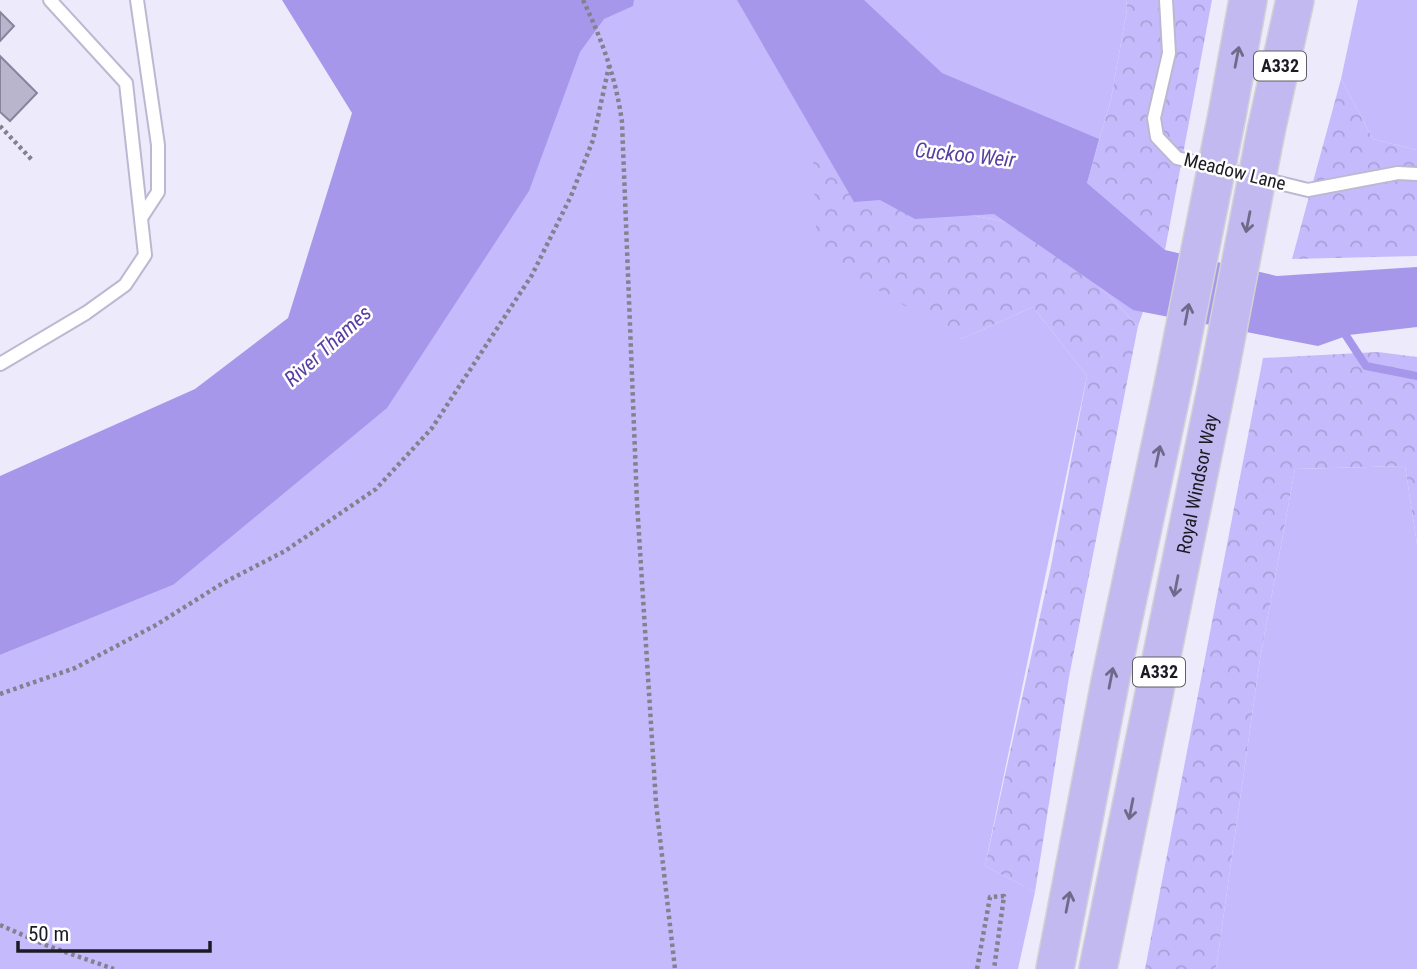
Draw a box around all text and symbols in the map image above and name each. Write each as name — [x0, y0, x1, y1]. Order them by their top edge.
one-way arrow — [1231, 46, 1245, 69]
road number: A332 — [1254, 52, 1306, 80]
water label: Cuckoo Weir — [914, 138, 1017, 172]
street label: Meadow Lane — [1182, 148, 1288, 195]
one-way arrow — [1241, 210, 1255, 233]
water label: River Thames — [280, 301, 376, 391]
one-way arrow — [1181, 303, 1194, 326]
street label: Royal Windsor Way — [1172, 412, 1223, 556]
one-way arrow — [1151, 445, 1165, 468]
one-way arrow — [1169, 574, 1183, 597]
road number: A332 — [1133, 658, 1185, 686]
one-way arrow — [1104, 667, 1118, 690]
one-way arrow — [1123, 797, 1137, 820]
one-way arrow — [1062, 891, 1075, 914]
scale bar — [18, 909, 210, 953]
text: 50 m — [28, 922, 69, 946]

